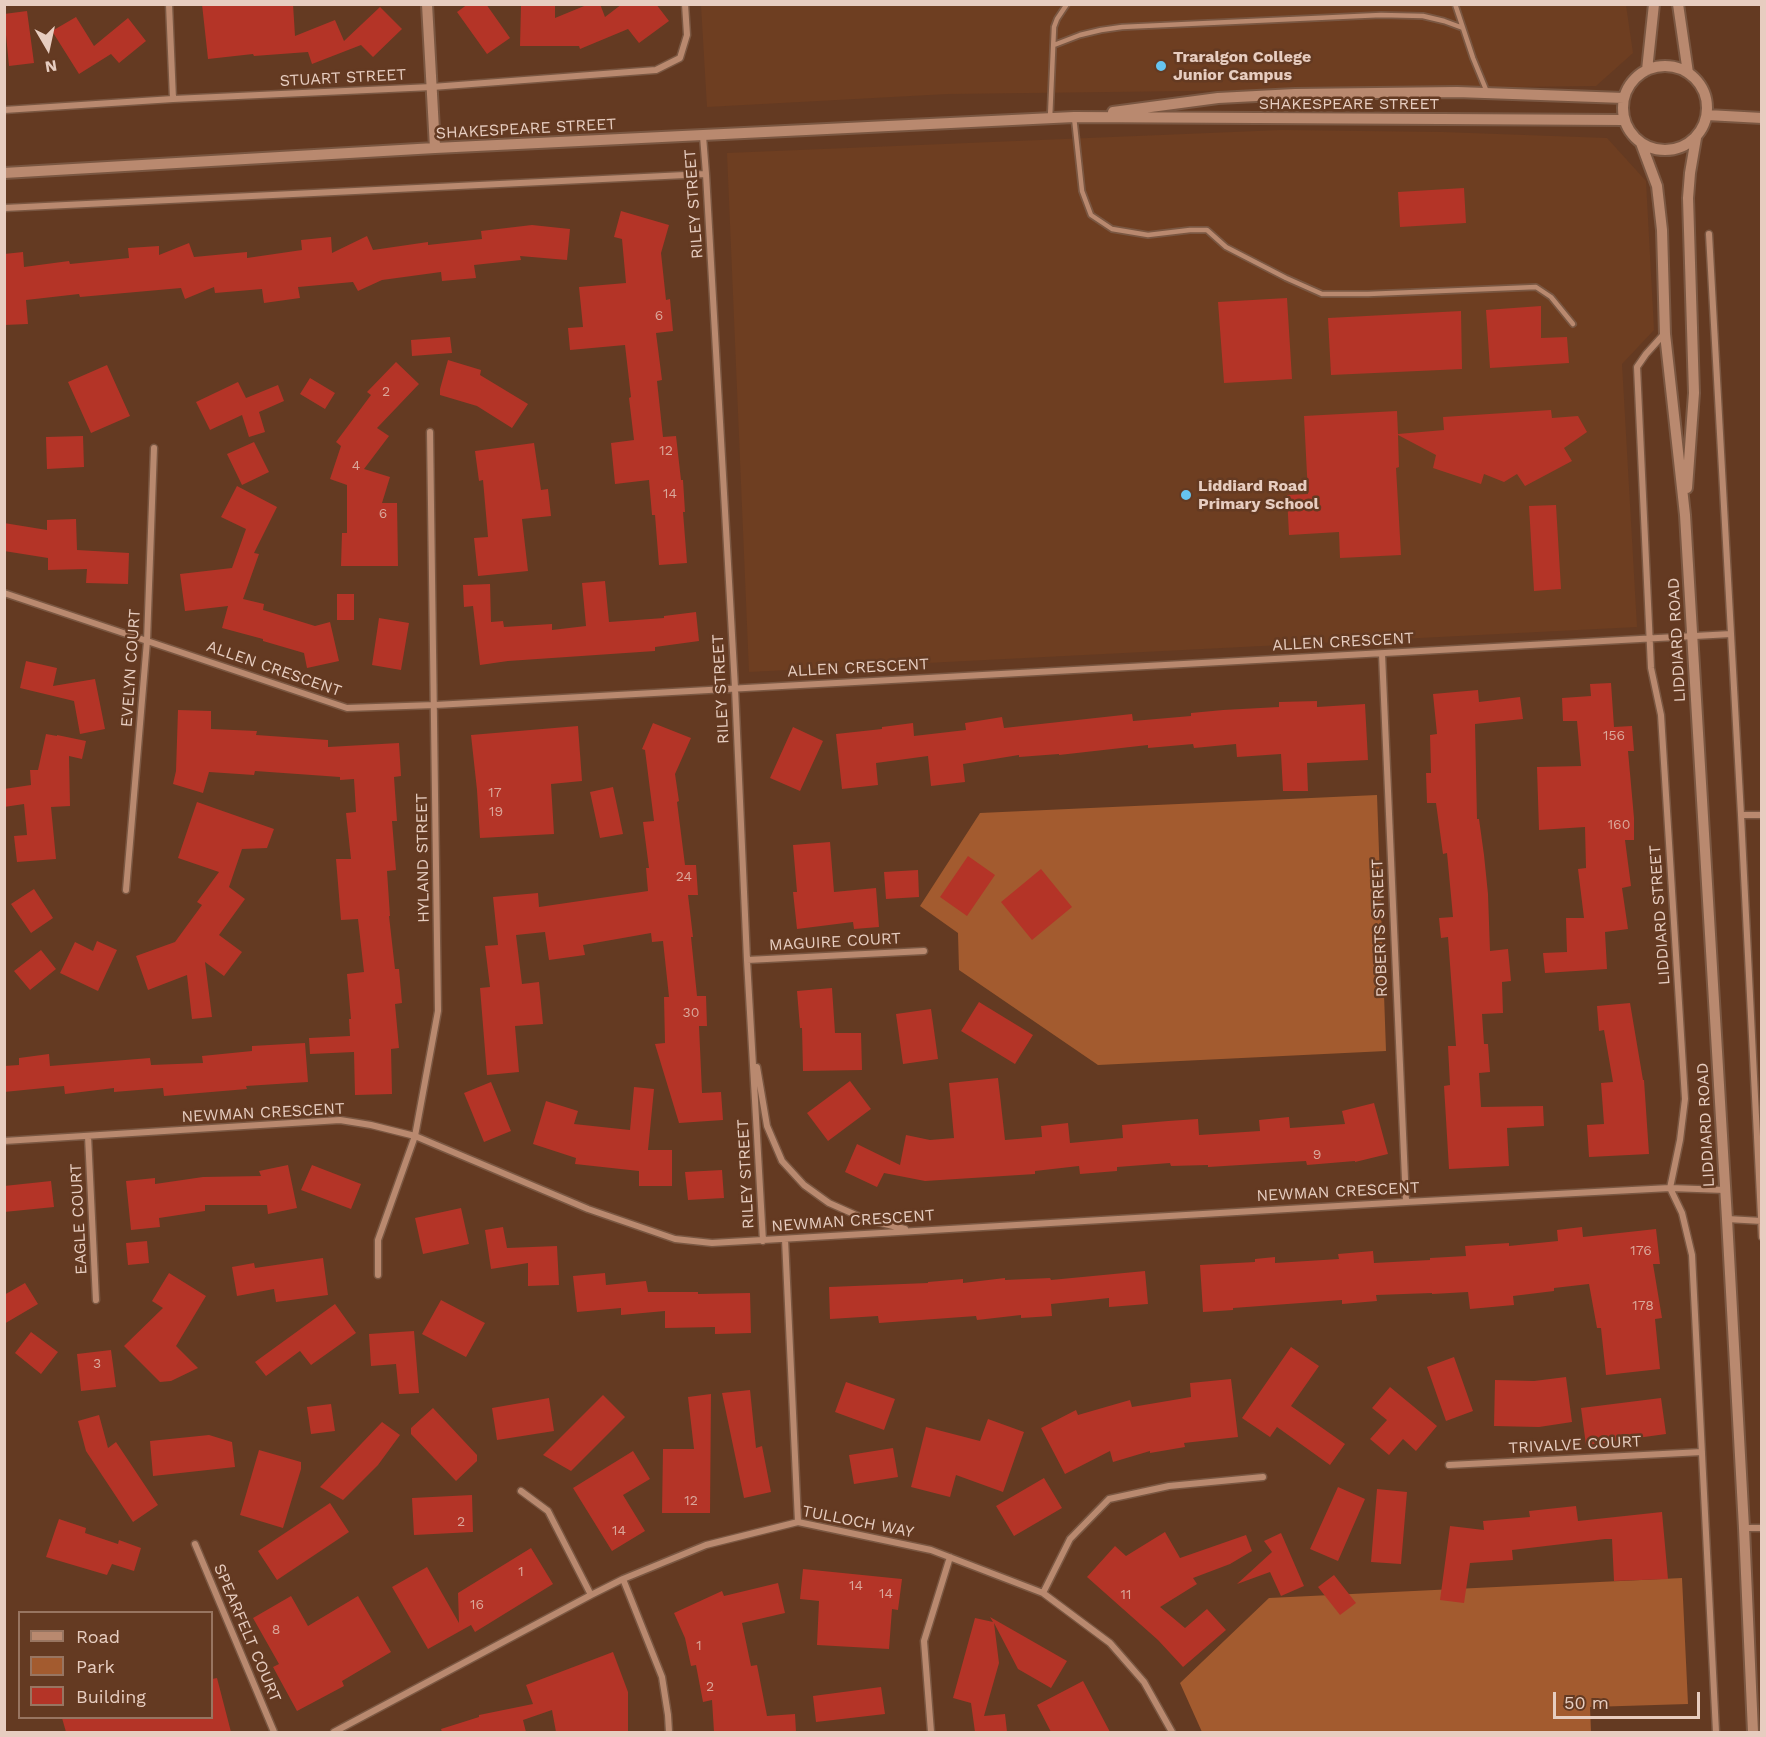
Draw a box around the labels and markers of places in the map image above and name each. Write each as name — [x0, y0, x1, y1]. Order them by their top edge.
place label: Traralgon College Junior Campus — [1173, 47, 1311, 85]
marker: Traralgon College Junior Campus — [1154, 59, 1168, 73]
place label: Liddiard Road Primary School — [1198, 476, 1319, 514]
marker: Liddiard Road Primary School — [1179, 488, 1193, 502]

